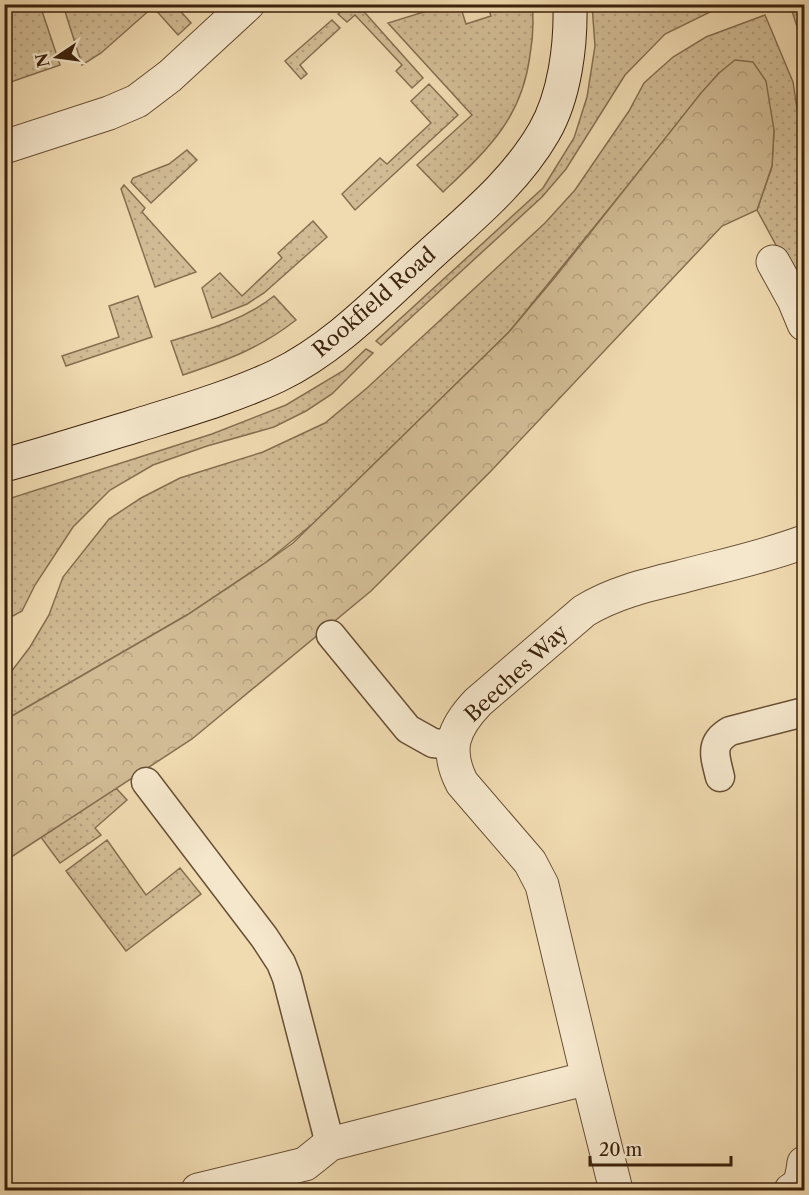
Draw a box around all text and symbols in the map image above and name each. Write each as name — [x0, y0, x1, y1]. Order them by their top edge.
north arrow — [27, 27, 87, 87]
text: N — [31, 51, 54, 69]
street label: Rookfield Road — [307, 242, 441, 362]
street label: Beeches Way — [459, 619, 573, 727]
scale bar — [590, 1129, 731, 1167]
text: 20 m — [599, 1139, 643, 1161]

